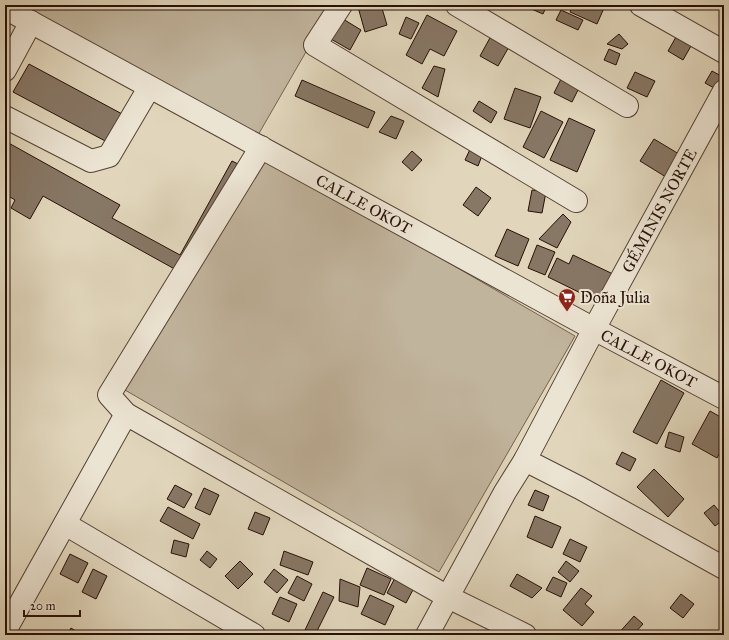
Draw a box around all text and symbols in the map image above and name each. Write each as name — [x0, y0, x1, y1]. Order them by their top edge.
street label: GÉMINIS NORTE — [617, 145, 700, 276]
street label: CALLE OKOT — [313, 170, 415, 238]
supermarket icon: Doña Julia — [557, 287, 577, 312]
place label: Doña Julia — [580, 288, 650, 308]
street label: CALLE OKOT — [598, 325, 700, 391]
scale bar — [24, 592, 80, 618]
text: 20 m — [30, 599, 56, 613]

